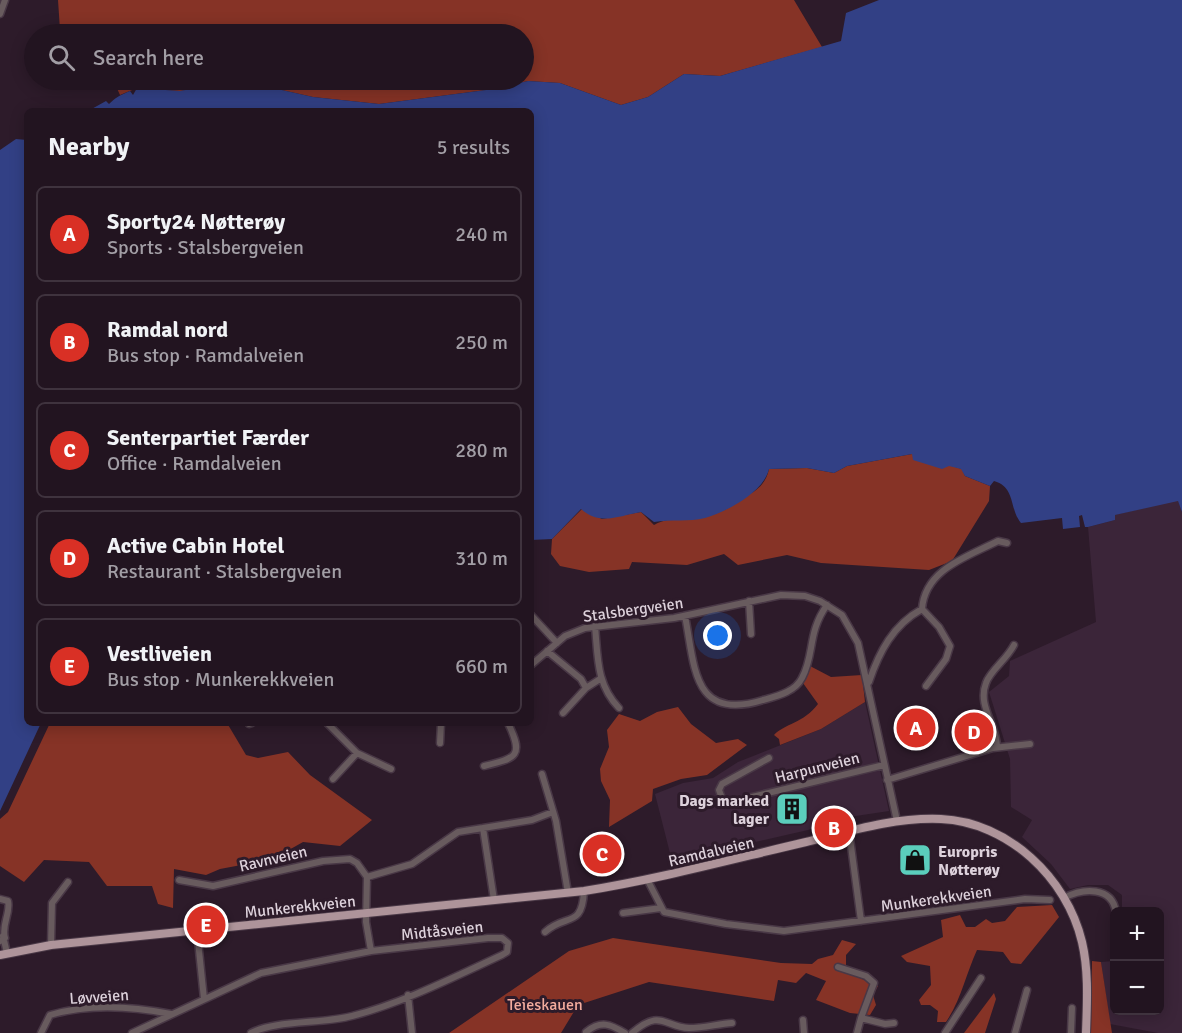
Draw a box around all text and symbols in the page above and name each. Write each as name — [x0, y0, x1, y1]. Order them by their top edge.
search box — [24, 24, 534, 90]
icon: search — [45, 41, 78, 74]
text: Search here — [93, 44, 204, 71]
text: Nearby — [48, 131, 129, 163]
text: 5 results — [437, 135, 510, 160]
text: Sporty24 Nøtterøy — [107, 208, 285, 235]
text: A — [63, 222, 76, 247]
text: 240 m — [455, 222, 508, 247]
text: Sports · Stalsbergveien — [107, 235, 304, 260]
text: Ramdal nord — [107, 316, 228, 343]
text: B — [63, 330, 76, 355]
text: 250 m — [455, 330, 508, 355]
text: Bus stop · Ramdalveien — [107, 343, 304, 368]
text: Senterpartiet Færder — [107, 424, 309, 451]
text: C — [63, 438, 76, 463]
text: 280 m — [455, 438, 508, 463]
text: Office · Ramdalveien — [107, 451, 282, 476]
text: Active Cabin Hotel — [107, 532, 284, 559]
text: D — [63, 546, 76, 571]
text: 310 m — [455, 546, 508, 571]
text: Restaurant · Stalsbergveien — [107, 559, 342, 584]
street label: Stalsbergveien — [582, 593, 685, 627]
your location — [703, 621, 732, 650]
text: Vestliveien — [107, 640, 212, 667]
text: E — [64, 654, 75, 679]
text: 660 m — [455, 654, 508, 679]
text: Bus stop · Munkerekkveien — [107, 667, 335, 692]
pin: A — [896, 706, 936, 750]
pin: D — [954, 710, 994, 754]
street label: Harpunveien — [773, 748, 862, 788]
place label: Dags marked lager — [679, 791, 770, 829]
building icon: Dags marked lager — [774, 791, 810, 827]
pin: B — [814, 806, 854, 850]
pin: C — [582, 832, 622, 876]
street label: Ramdalveien — [666, 832, 756, 872]
street label: Ravnveien — [237, 841, 309, 877]
shop icon: Europris Nøtterøy — [897, 842, 933, 878]
place label: Europris Nøtterøy — [938, 842, 1000, 880]
street label: Munkerekkveien — [879, 881, 993, 917]
street label: Munkerekkveien — [243, 891, 357, 923]
pin: E — [186, 902, 226, 948]
map controls — [1110, 907, 1164, 1015]
button: + — [1110, 907, 1164, 961]
street label: Midtåsveien — [400, 917, 484, 945]
button: − — [1110, 961, 1164, 1015]
street label: Løvveien — [69, 985, 129, 1009]
park label: Teieskauen — [507, 995, 583, 1015]

